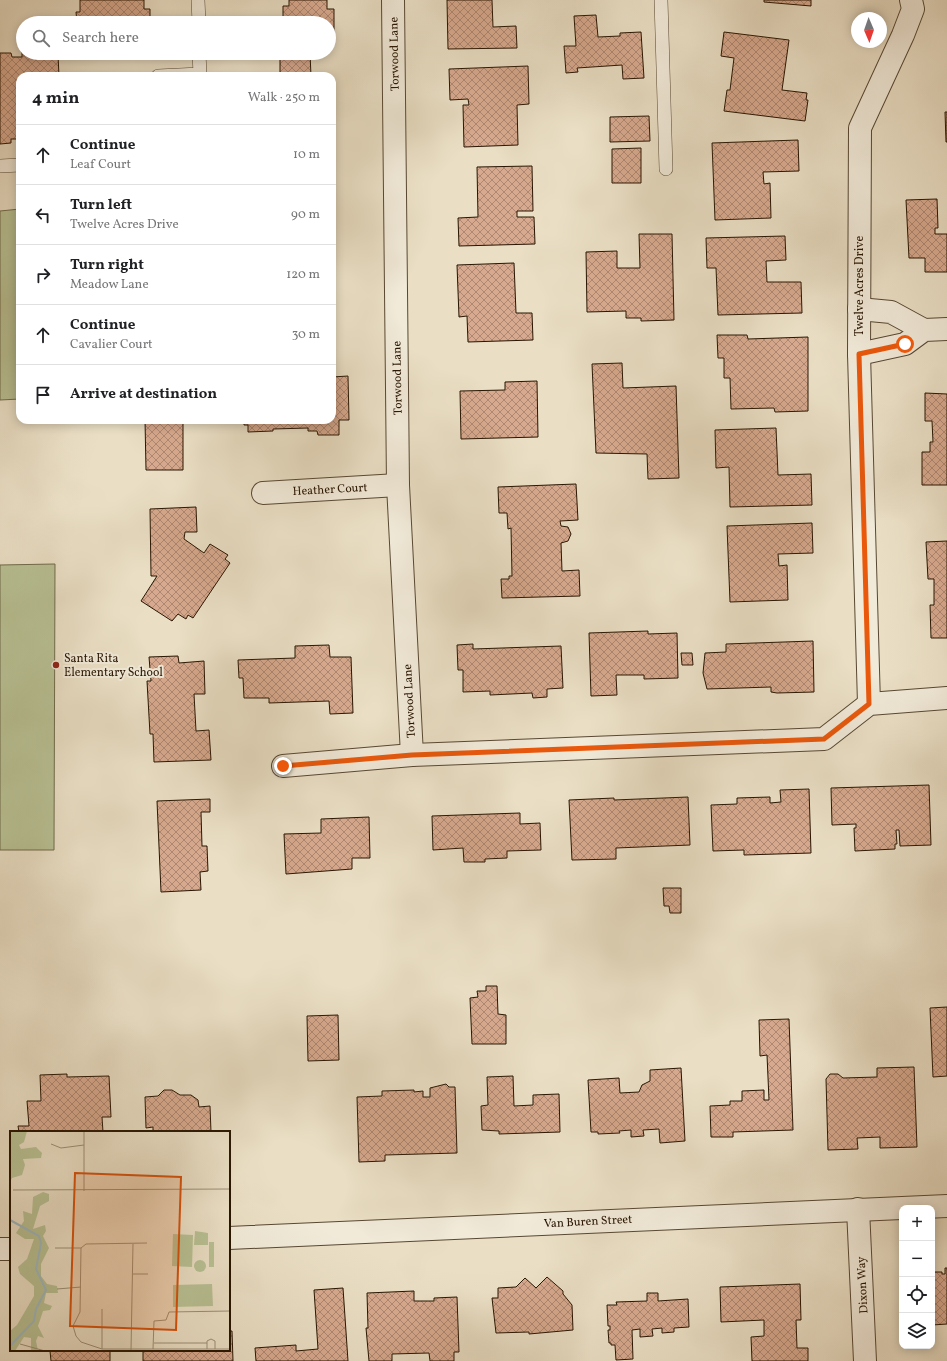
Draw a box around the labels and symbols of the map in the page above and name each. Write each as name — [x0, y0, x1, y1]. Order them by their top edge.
north arrow — [851, 12, 887, 48]
street label: Torwood Lane — [386, 16, 404, 91]
street label: Twelve Acres Drive — [852, 236, 868, 336]
route start — [896, 335, 914, 353]
street label: Torwood Lane — [389, 340, 407, 415]
street label: Heather Court — [292, 480, 368, 500]
place label: Santa Rita Elementary School — [64, 651, 163, 681]
marker: Santa Rita Elementary School — [51, 660, 61, 670]
street label: Torwood Lane — [400, 663, 420, 738]
route end — [274, 757, 292, 775]
inset map — [10, 1131, 230, 1351]
street label: Van Buren Street — [543, 1212, 633, 1232]
street label: Dixon Way — [853, 1255, 872, 1314]

